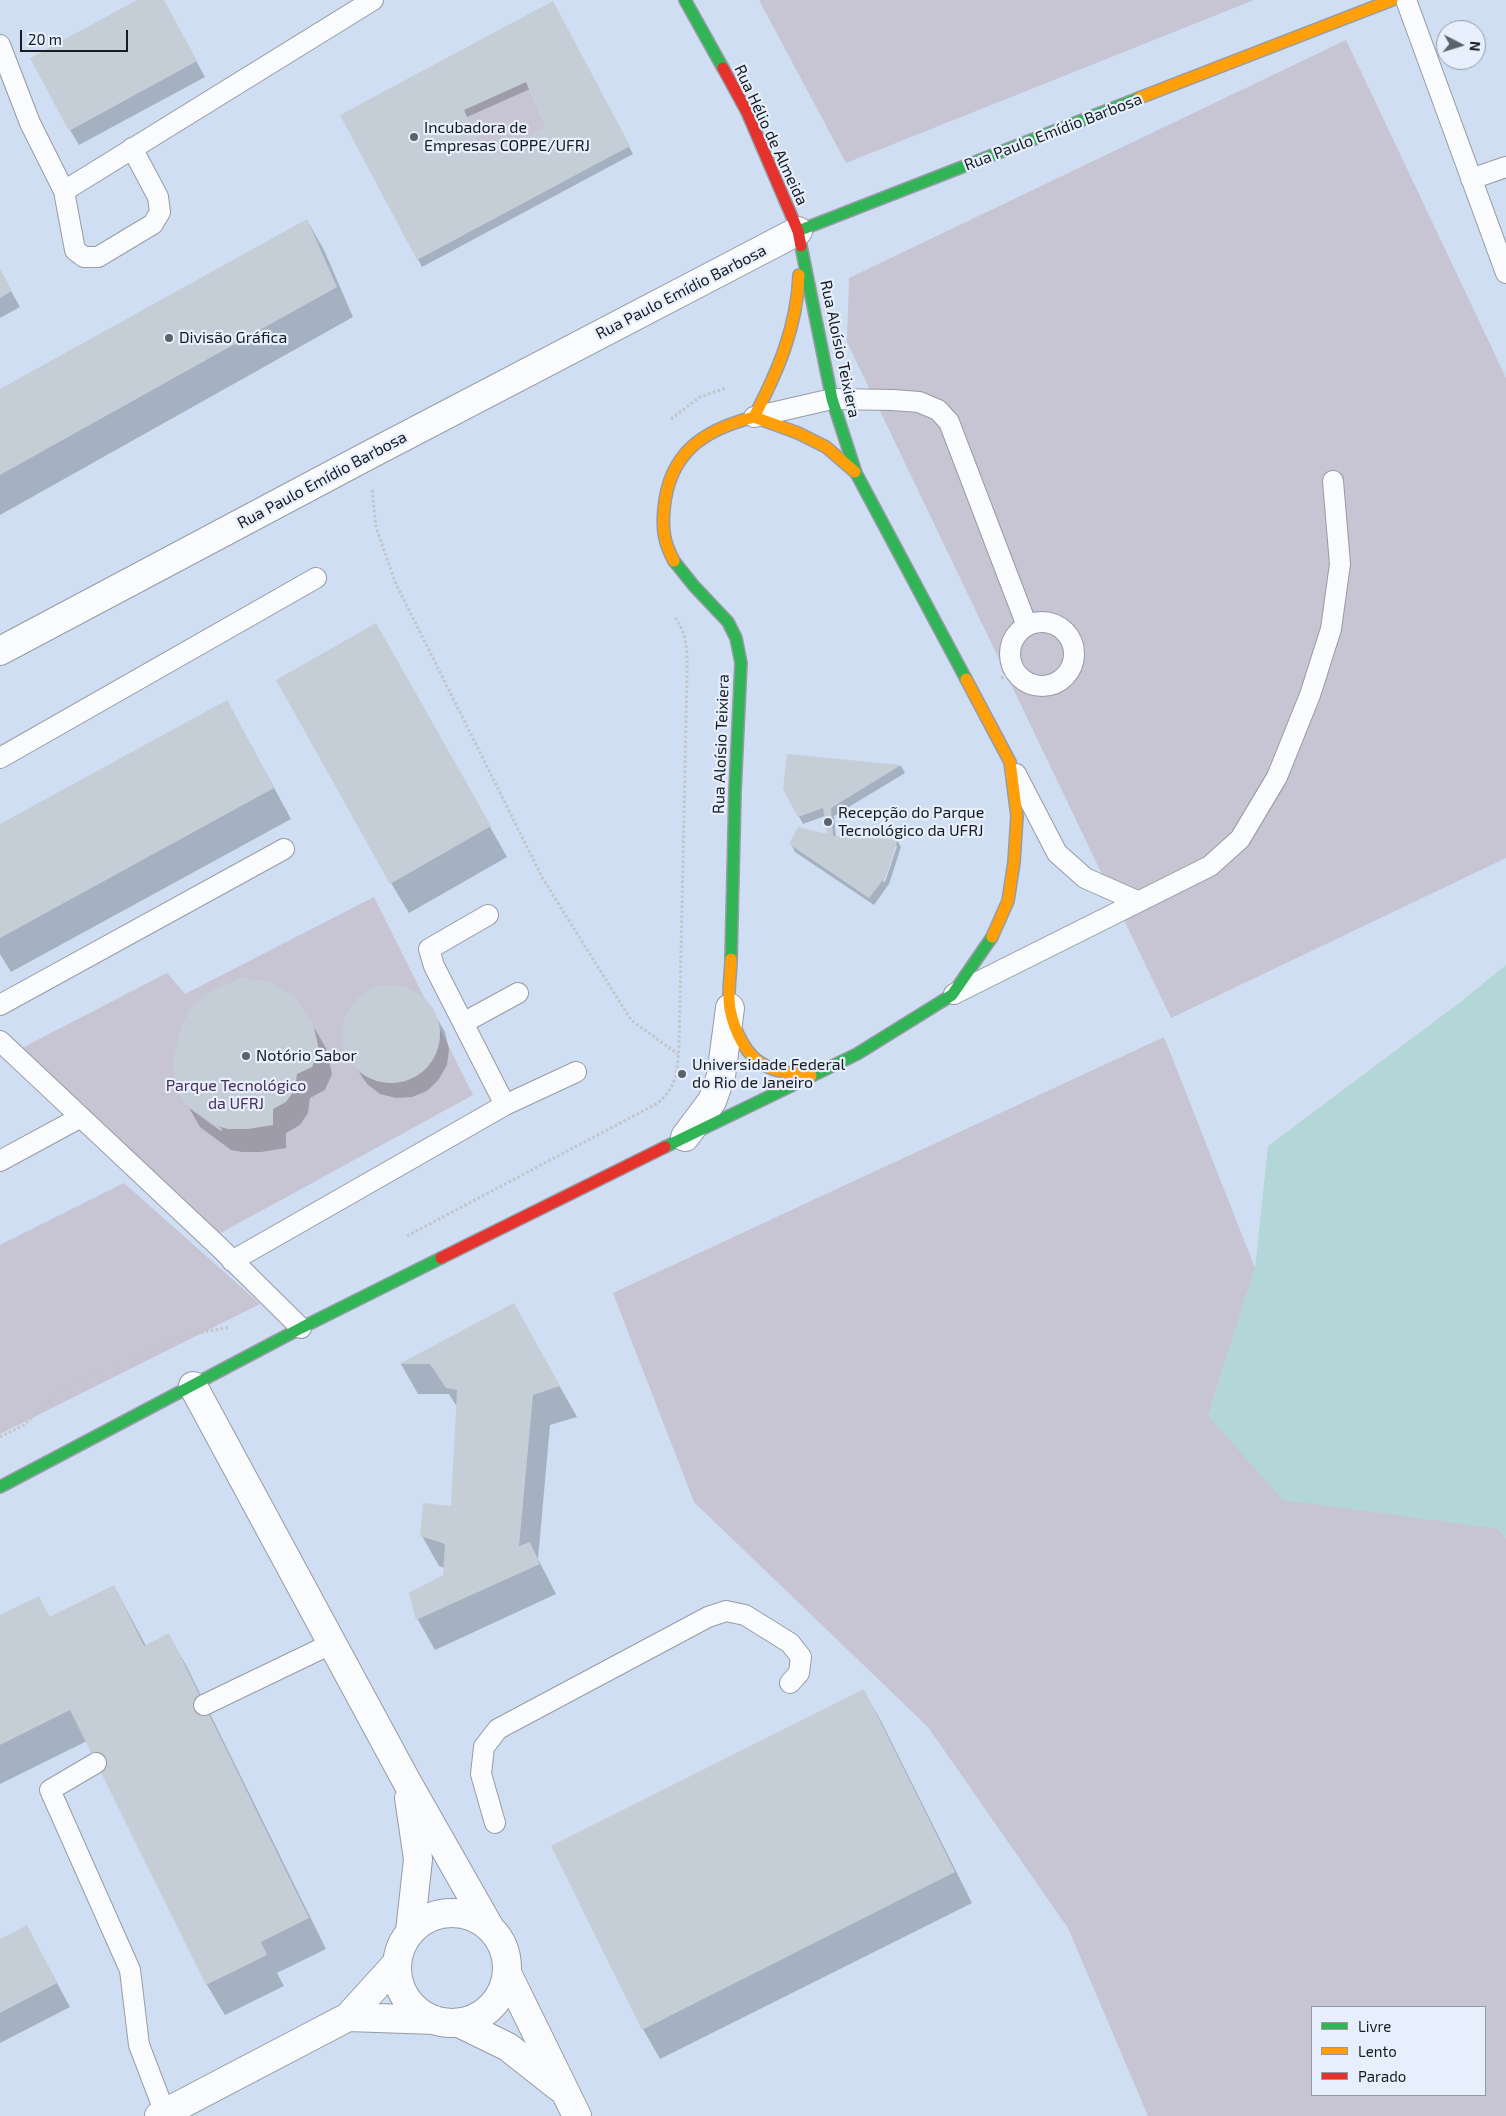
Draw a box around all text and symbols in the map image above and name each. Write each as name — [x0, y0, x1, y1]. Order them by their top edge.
scale bar — [22, 20, 130, 52]
north arrow — [1436, 20, 1486, 70]
text: 20 m — [28, 30, 62, 48]
text: N — [1467, 40, 1484, 52]
street label: Rua Hélio de Almeida — [730, 62, 812, 208]
street label: Rua Paulo Emídio Barbosa — [961, 89, 1145, 175]
place label: Incubadora de Empresas COPPE/UFRJ — [424, 118, 590, 156]
marker: Incubadora de Empresas COPPE/UFRJ — [408, 131, 420, 143]
street label: Rua Paulo Emídio Barbosa — [592, 241, 770, 343]
street label: Rua Aloísio Teixiera — [816, 278, 864, 420]
place label: Divisão Gráfica — [179, 328, 287, 348]
marker: Divisão Gráfica — [163, 332, 175, 344]
street label: Rua Paulo Emídio Barbosa — [234, 427, 410, 533]
street label: Rua Aloísio Teixiera — [709, 674, 733, 814]
place label: Recepção do Parque Tecnológico da UFRJ — [838, 803, 984, 841]
marker: Recepção do Parque Tecnológico da UFRJ — [822, 816, 834, 828]
place label: Notório Sabor — [256, 1046, 357, 1066]
marker: Notório Sabor — [240, 1050, 252, 1062]
place label: Universidade Federal do Rio de Janeiro — [692, 1055, 845, 1093]
marker: Universidade Federal do Rio de Janeiro — [676, 1068, 688, 1080]
park label: Parque Tecnológico da UFRJ — [166, 1076, 306, 1114]
legend — [1311, 2006, 1486, 2096]
text: Livre — [1358, 2017, 1391, 2035]
text: Lento — [1358, 2042, 1397, 2060]
text: Parado — [1358, 2067, 1406, 2085]

